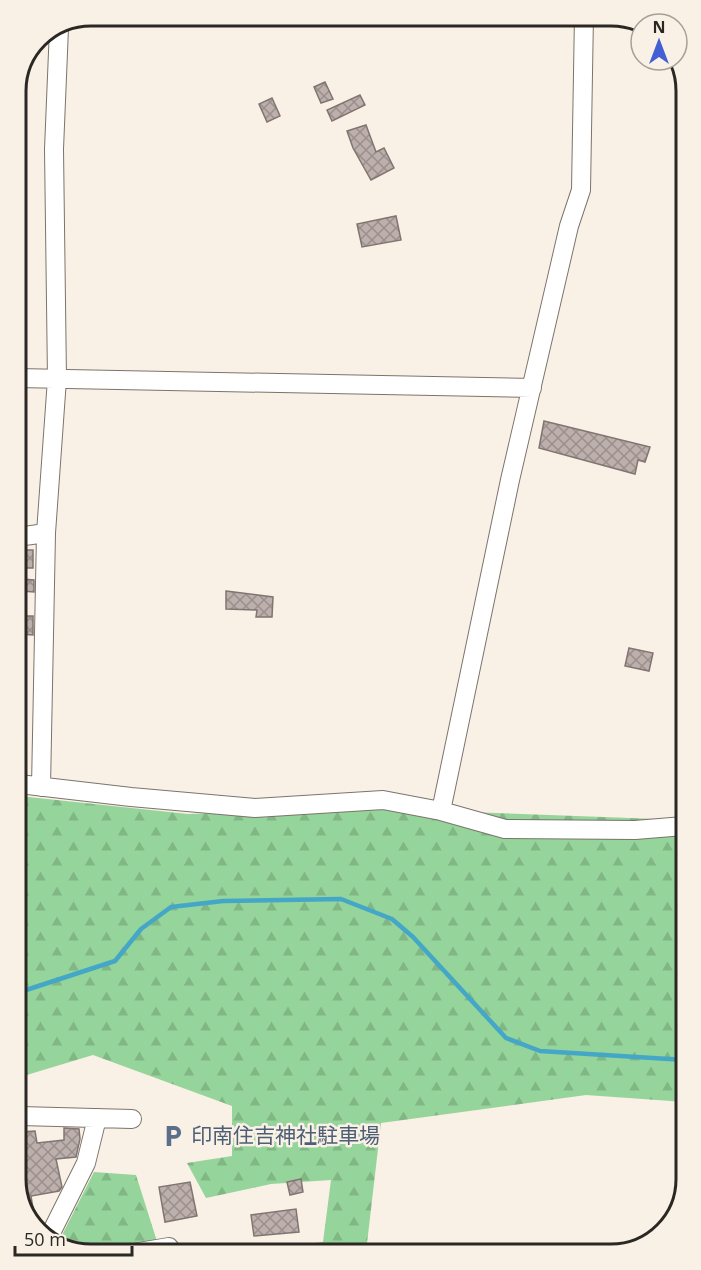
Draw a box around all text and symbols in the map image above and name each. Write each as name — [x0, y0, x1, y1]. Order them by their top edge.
north arrow — [629, 12, 689, 72]
text: N — [652, 16, 666, 38]
place label: 印南住吉神社駐車場 — [191, 1121, 380, 1149]
parking icon: 印南住吉神社駐車場 — [160, 1123, 186, 1149]
scale bar — [15, 1219, 132, 1257]
text: 50 m — [24, 1227, 66, 1251]

